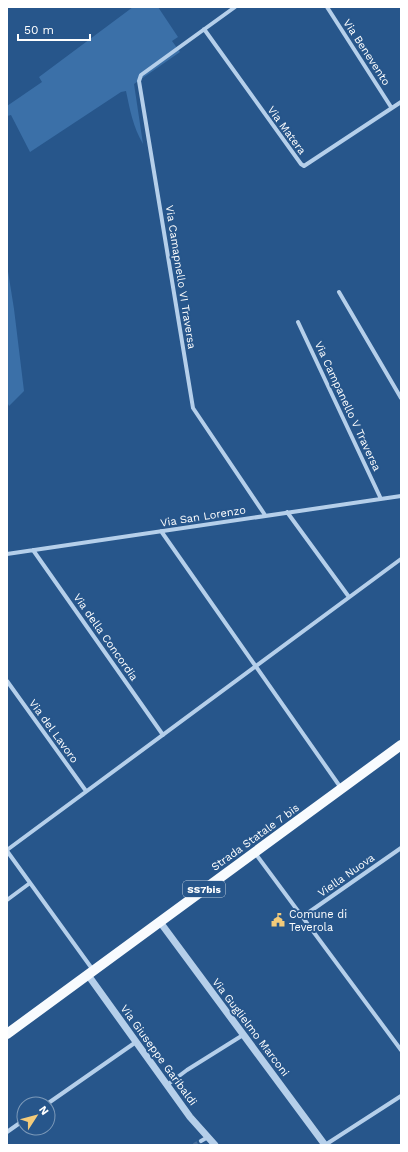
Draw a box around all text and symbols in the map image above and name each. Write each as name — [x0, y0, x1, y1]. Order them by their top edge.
scale bar — [18, 16, 90, 42]
street label: Via Benevento — [340, 17, 393, 88]
text: 50 m — [24, 23, 54, 37]
street label: Via Matera — [265, 104, 309, 157]
street label: Via Camapnello VI Traversa — [163, 204, 198, 350]
street label: Via Campanello V Traversa — [312, 339, 383, 473]
street label: Via San Lorenzo — [159, 503, 247, 530]
street label: Via della Concordia — [71, 591, 141, 683]
street label: Via del Lavoro — [26, 697, 81, 766]
street label: Strada Statale 7 bis — [209, 801, 302, 874]
street label: Viella Nuova — [316, 851, 377, 900]
road number: SS7bis — [183, 881, 225, 897]
place label: Comune di Teverola — [289, 908, 347, 934]
public building icon: Comune di Teverola — [270, 912, 286, 928]
street label: Via Guglielmo Marconi — [209, 976, 292, 1079]
street label: Via Giuseppe Garibaldi — [118, 1002, 200, 1108]
north arrow — [16, 1096, 56, 1136]
text: N — [36, 1103, 51, 1118]

